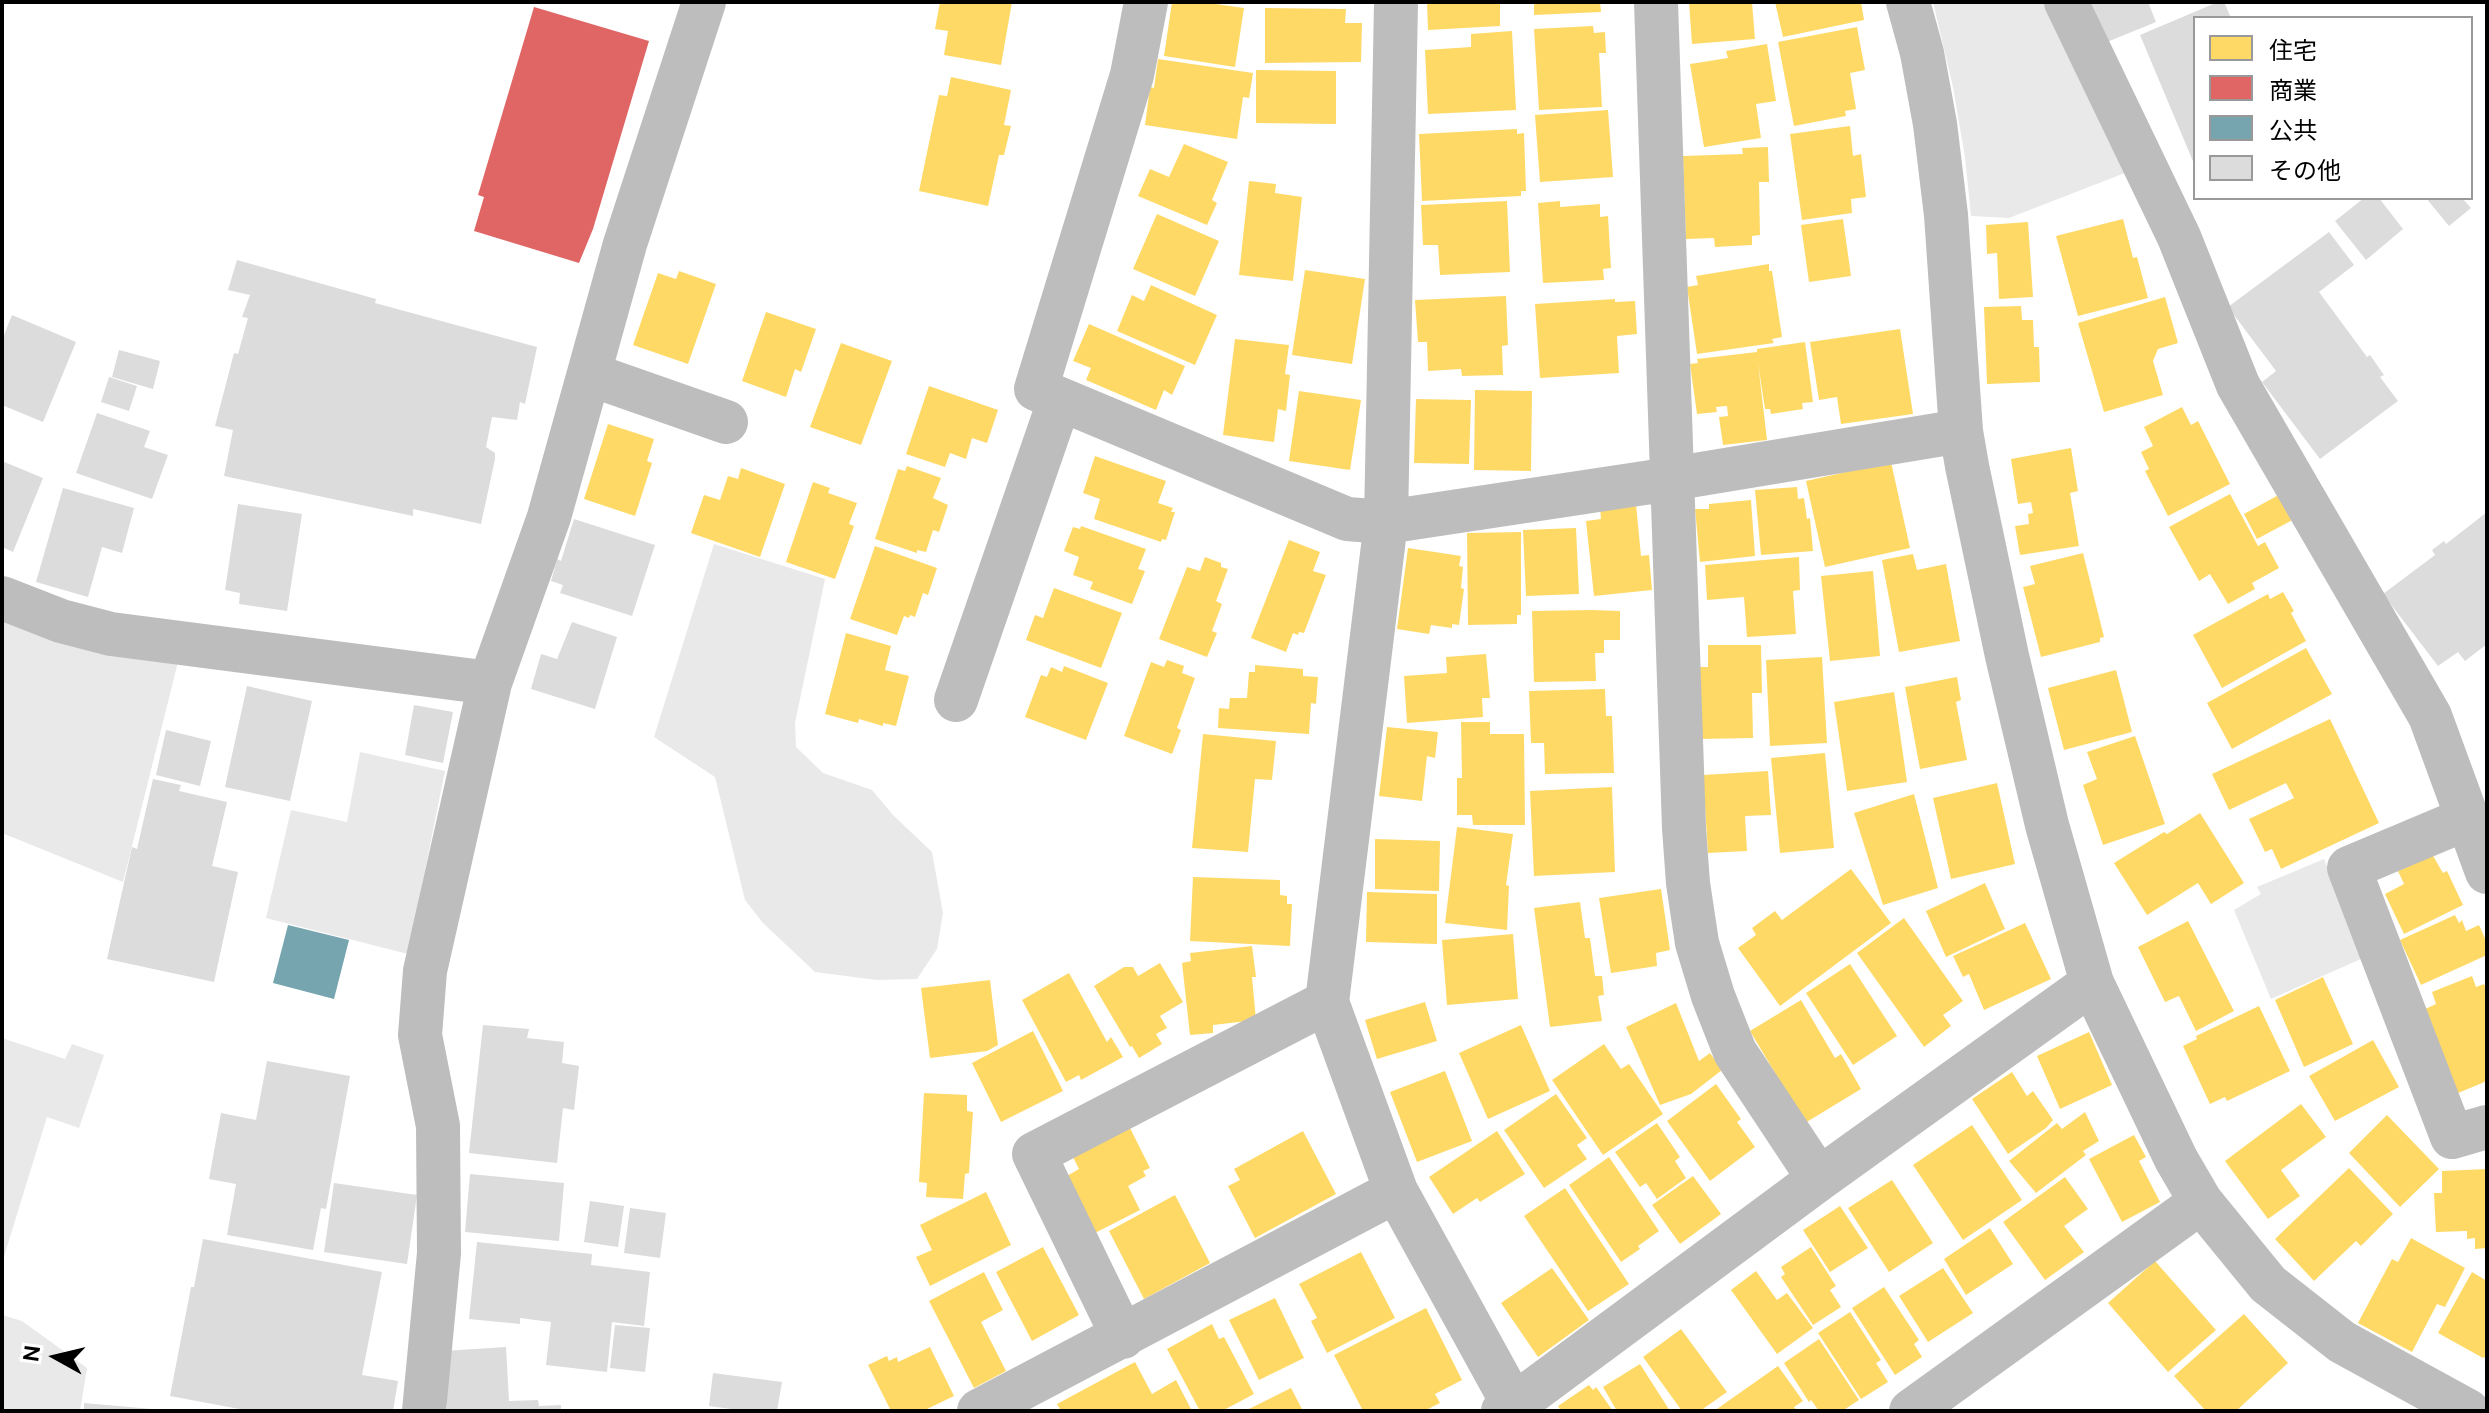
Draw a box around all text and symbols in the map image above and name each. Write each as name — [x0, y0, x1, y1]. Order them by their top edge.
legend — [2193, 16, 2473, 200]
text: 住宅 — [2269, 35, 2317, 66]
text: 商業 — [2269, 75, 2317, 106]
text: 公共 — [2269, 115, 2317, 146]
text: その他 — [2269, 155, 2341, 186]
north arrow — [16, 1317, 96, 1397]
text: N — [16, 1344, 47, 1364]

